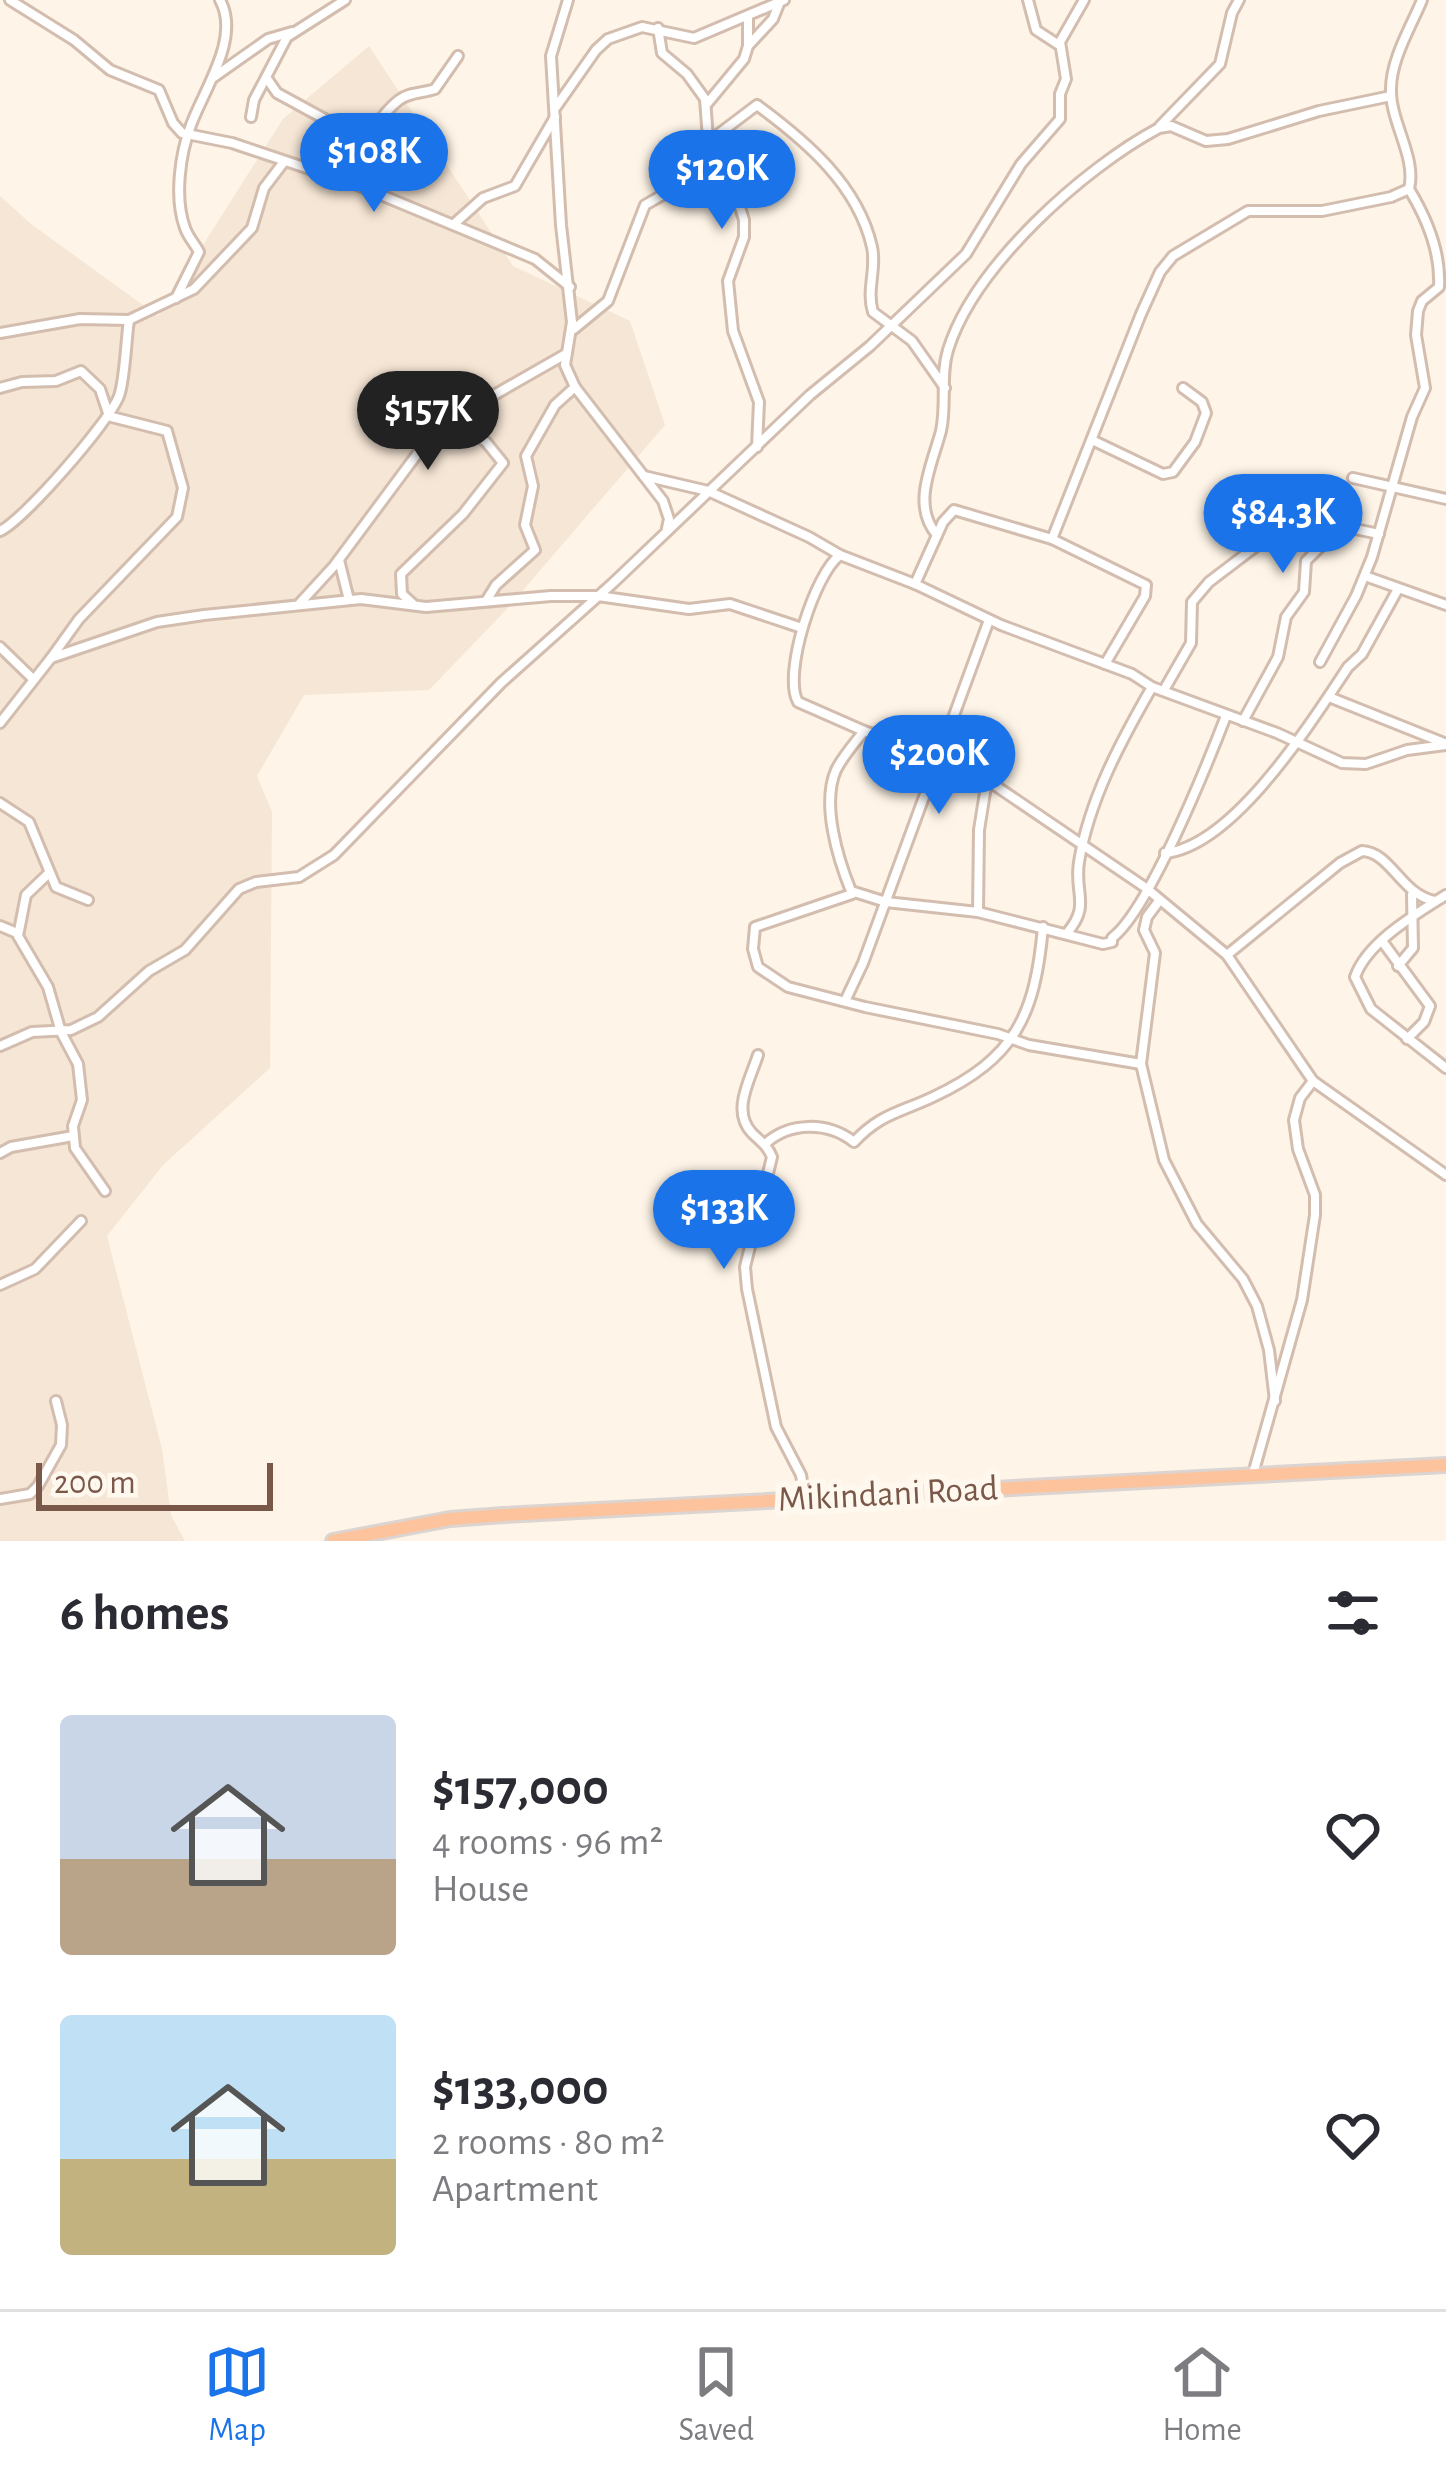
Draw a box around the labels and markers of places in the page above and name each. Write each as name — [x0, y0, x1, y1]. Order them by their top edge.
pin: $108K — [290, 113, 458, 215]
pin: $120K — [638, 130, 806, 232]
pin: $157K — [344, 371, 512, 473]
pin: $84.3K — [1185, 474, 1381, 576]
pin: $200K — [855, 715, 1023, 817]
pin: $133K — [640, 1170, 808, 1272]

